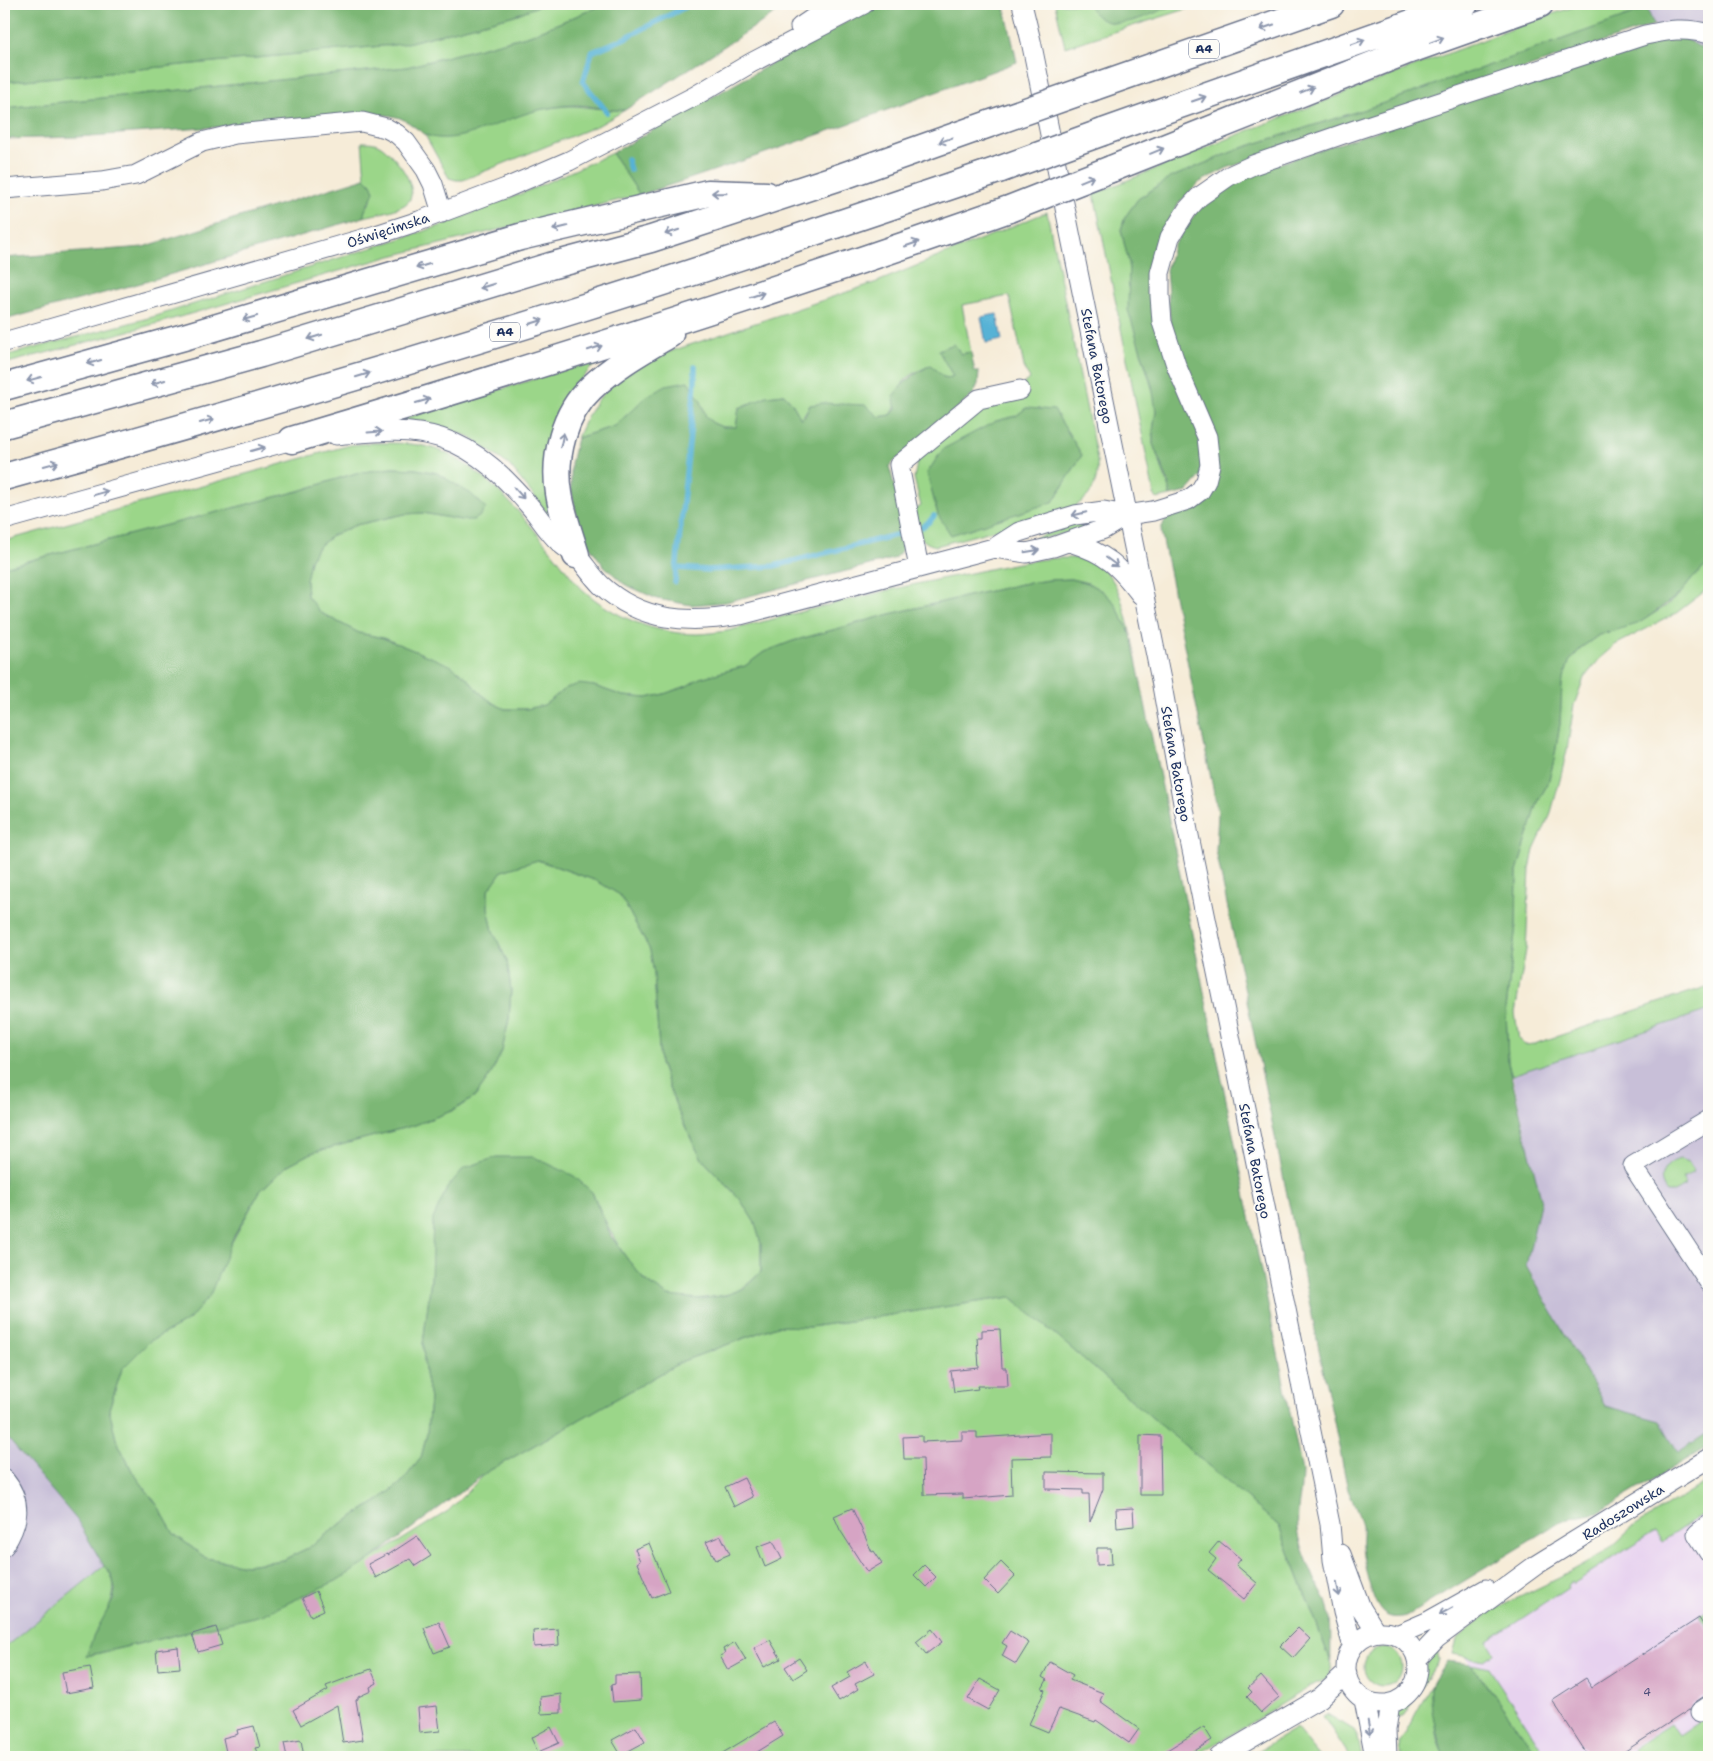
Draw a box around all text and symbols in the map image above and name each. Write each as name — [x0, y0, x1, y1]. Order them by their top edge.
one-way arrow — [1259, 22, 1275, 32]
one-way arrow — [1429, 35, 1444, 44]
one-way arrow — [1350, 37, 1366, 46]
road number: A4 — [1189, 40, 1219, 59]
one-way arrow — [1299, 85, 1314, 95]
one-way arrow — [1191, 94, 1206, 103]
one-way arrow — [938, 136, 954, 145]
one-way arrow — [1148, 146, 1164, 155]
one-way arrow — [1079, 173, 1094, 183]
one-way arrow — [711, 189, 727, 198]
street label: Oświęcimska — [344, 208, 432, 252]
one-way arrow — [553, 224, 569, 233]
one-way arrow — [665, 228, 681, 237]
one-way arrow — [903, 239, 919, 248]
one-way arrow — [415, 262, 431, 272]
one-way arrow — [479, 281, 495, 291]
one-way arrow — [749, 290, 765, 299]
street label: Stefana Batorego — [1077, 307, 1117, 425]
one-way arrow — [242, 313, 258, 323]
one-way arrow — [527, 317, 543, 327]
road number: A4 — [490, 322, 520, 342]
one-way arrow — [307, 333, 323, 343]
one-way arrow — [586, 342, 602, 352]
one-way arrow — [86, 358, 102, 368]
one-way arrow — [355, 369, 371, 379]
one-way arrow — [26, 374, 42, 384]
one-way arrow — [151, 378, 167, 388]
one-way arrow — [414, 396, 430, 405]
one-way arrow — [199, 415, 215, 425]
one-way arrow — [367, 427, 383, 436]
one-way arrow — [558, 432, 567, 448]
one-way arrow — [249, 444, 265, 454]
one-way arrow — [42, 459, 58, 468]
one-way arrow — [513, 487, 524, 500]
one-way arrow — [93, 488, 109, 497]
one-way arrow — [1071, 510, 1087, 519]
one-way arrow — [1024, 546, 1040, 556]
one-way arrow — [1105, 557, 1119, 567]
street label: Stefana Batorego — [1157, 705, 1195, 823]
street label: Stefana Batorego — [1235, 1102, 1275, 1220]
street label: Radoszowska — [1579, 1480, 1667, 1544]
one-way arrow — [1334, 1581, 1344, 1597]
one-way arrow — [1439, 1606, 1454, 1616]
house number: 4 — [1643, 1685, 1651, 1700]
one-way arrow — [1365, 1720, 1375, 1736]

